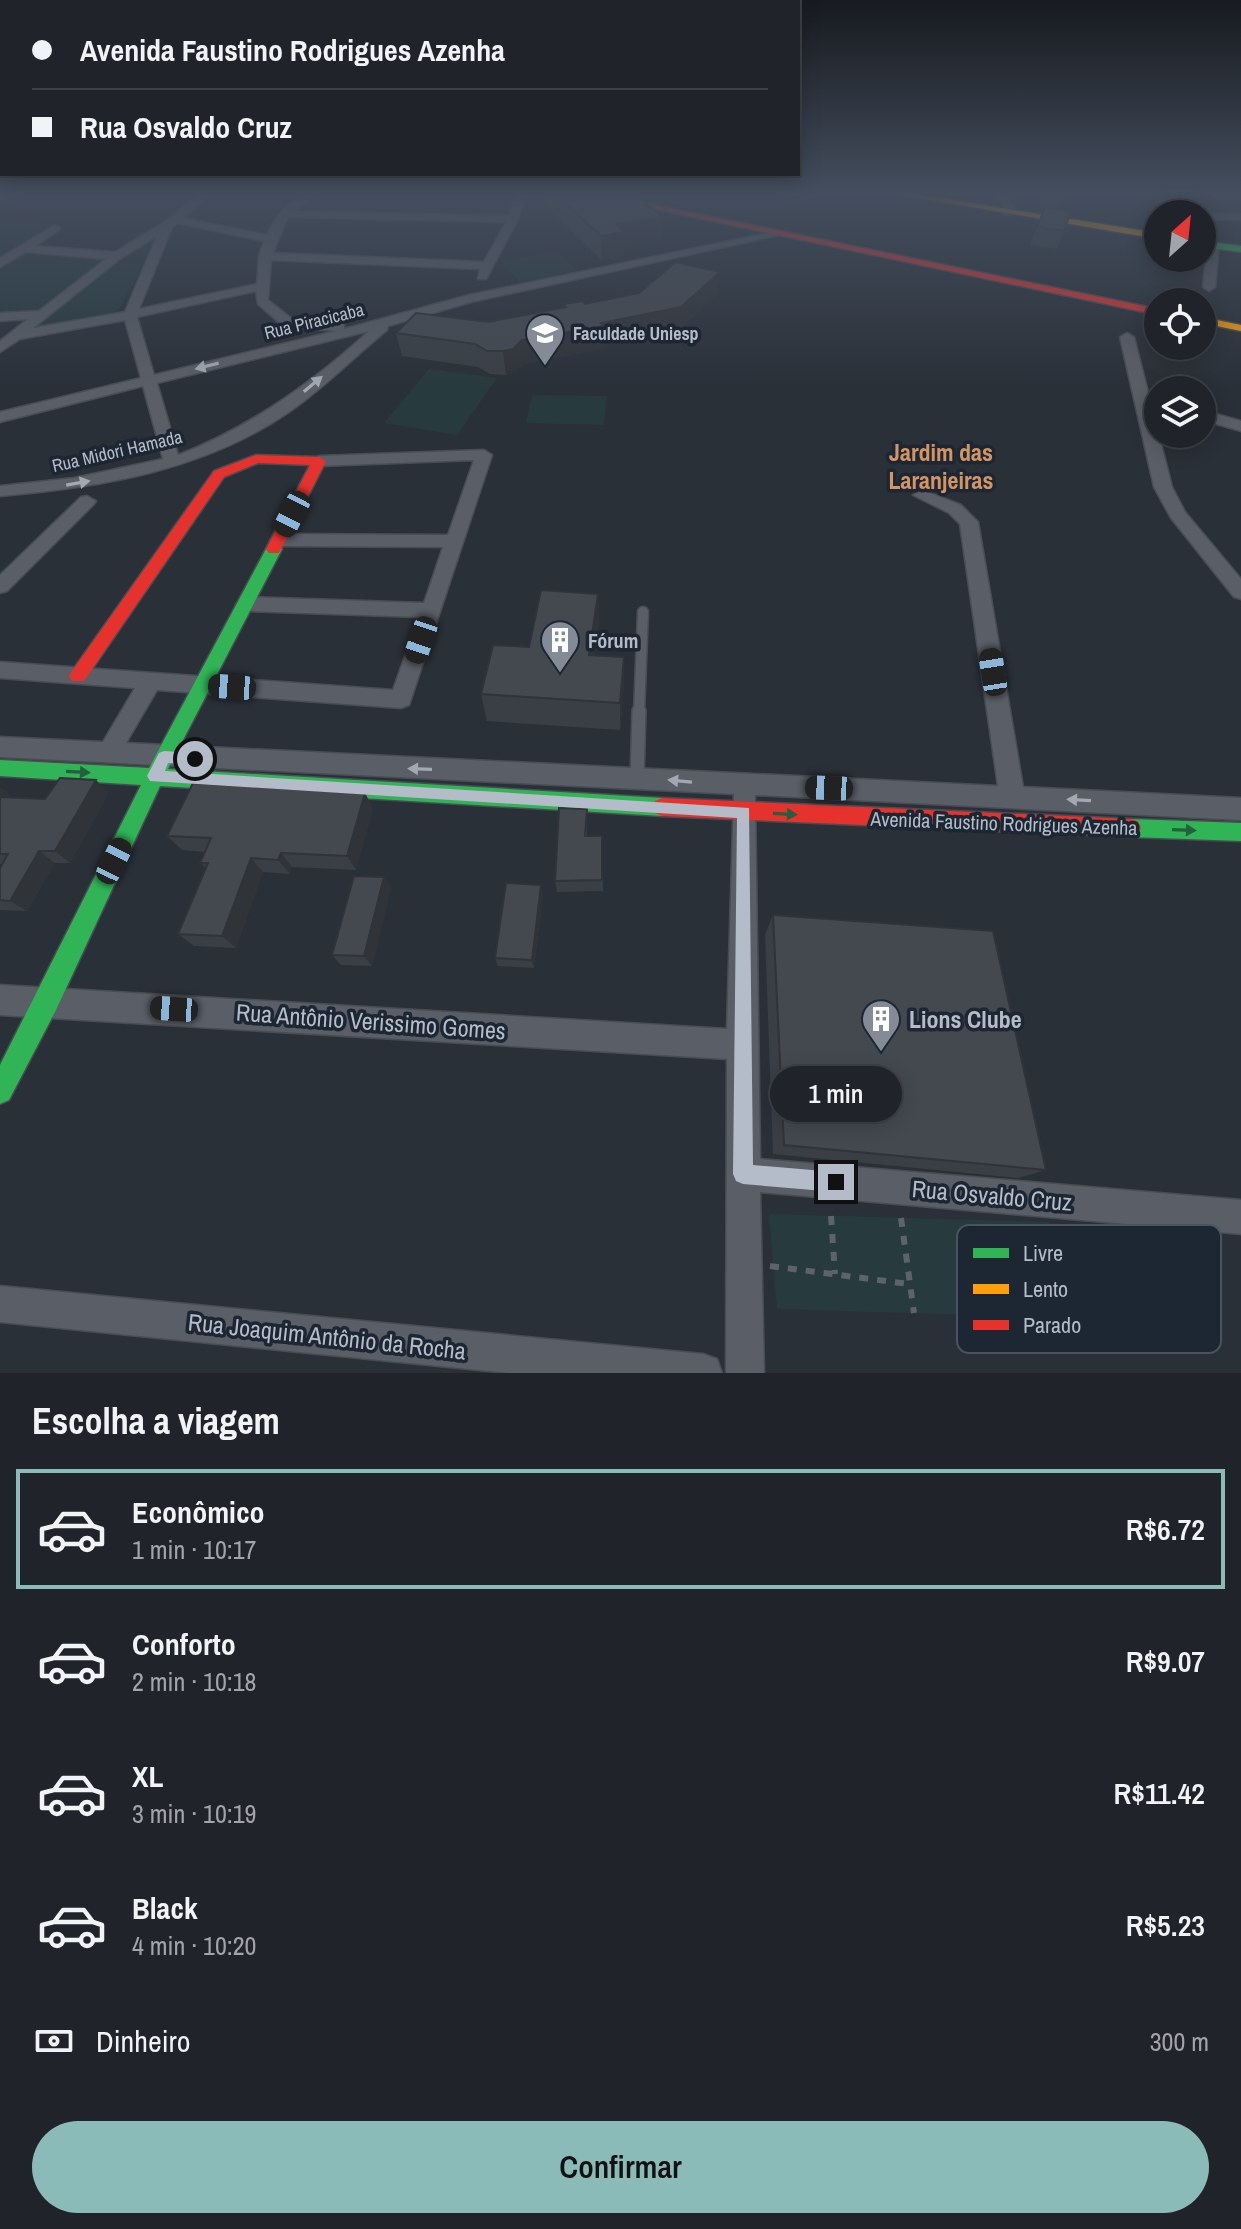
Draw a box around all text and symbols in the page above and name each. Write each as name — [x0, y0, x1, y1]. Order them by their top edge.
text: Avenida Faustino Rodrigues Azenha — [80, 30, 505, 70]
text: Rua Osvaldo Cruz — [80, 107, 292, 147]
north arrow — [1144, 200, 1216, 272]
map controls — [1144, 200, 1216, 448]
button: locate — [1144, 288, 1216, 360]
street label: Rua Piracicaba — [262, 297, 366, 345]
school or university icon: Faculdade Uniesp — [524, 312, 566, 367]
place label: Faculdade Uniesp — [573, 321, 699, 346]
one-way arrow — [194, 361, 219, 373]
one-way arrow — [303, 375, 324, 392]
button: layers — [1144, 376, 1216, 448]
street label: Rua Midori Hamada — [49, 424, 185, 478]
district label: Jardim das Laranjeiras — [888, 436, 994, 496]
one-way arrow — [65, 477, 90, 489]
car — [270, 487, 314, 541]
car — [402, 613, 440, 667]
building icon: Fórum — [539, 619, 581, 674]
place label: Fórum — [588, 627, 638, 654]
car — [977, 646, 1009, 698]
car — [207, 673, 257, 701]
route start — [177, 741, 213, 777]
one-way arrow — [407, 763, 432, 776]
one-way arrow — [66, 766, 91, 779]
one-way arrow — [667, 774, 692, 787]
car — [805, 775, 853, 801]
one-way arrow — [1066, 793, 1091, 806]
street label: Avenida Faustino Rodrigues Azenha — [869, 805, 1138, 841]
one-way arrow — [773, 808, 798, 821]
one-way arrow — [1172, 824, 1197, 837]
car — [93, 834, 135, 888]
car — [149, 995, 199, 1023]
street label: Rua Antônio Verissimo Gomes — [235, 996, 507, 1046]
building icon: Lions Clube — [860, 998, 902, 1053]
place label: Lions Clube — [909, 1003, 1022, 1035]
callout: 1 min — [770, 1066, 902, 1122]
text: 1 min — [809, 1076, 863, 1111]
route end — [818, 1164, 854, 1200]
street label: Rua Osvaldo Cruz — [911, 1172, 1074, 1218]
legend — [957, 1225, 1221, 1353]
text: Livre — [1023, 1238, 1063, 1268]
text: Lento — [1023, 1274, 1068, 1304]
street label: Rua Joaquim Antônio da Rocha — [187, 1306, 467, 1366]
text: Parado — [1023, 1310, 1081, 1340]
text: Escolha a viagem — [32, 1397, 280, 1445]
text: Econômico — [132, 1492, 265, 1532]
icon: car — [36, 1493, 108, 1565]
text: R$6.72 — [1126, 1509, 1205, 1549]
text: 1 min · 10:17 — [132, 1532, 256, 1567]
text: Conforto — [132, 1624, 236, 1664]
icon: car — [36, 1625, 108, 1697]
text: R$9.07 — [1126, 1641, 1205, 1681]
text: 2 min · 10:18 — [132, 1664, 256, 1699]
text: XL — [132, 1756, 163, 1796]
icon: car — [36, 1757, 108, 1829]
text: R$11.42 — [1114, 1773, 1205, 1813]
text: 3 min · 10:19 — [132, 1796, 256, 1831]
text: Black — [132, 1888, 198, 1928]
icon: car — [36, 1889, 108, 1961]
text: R$5.23 — [1126, 1905, 1205, 1945]
text: 4 min · 10:20 — [132, 1928, 256, 1963]
icon: cash — [32, 2019, 76, 2063]
text: Dinheiro — [96, 2021, 190, 2061]
text: 300 m — [1150, 2024, 1209, 2059]
button: Confirmar — [32, 2121, 1209, 2213]

